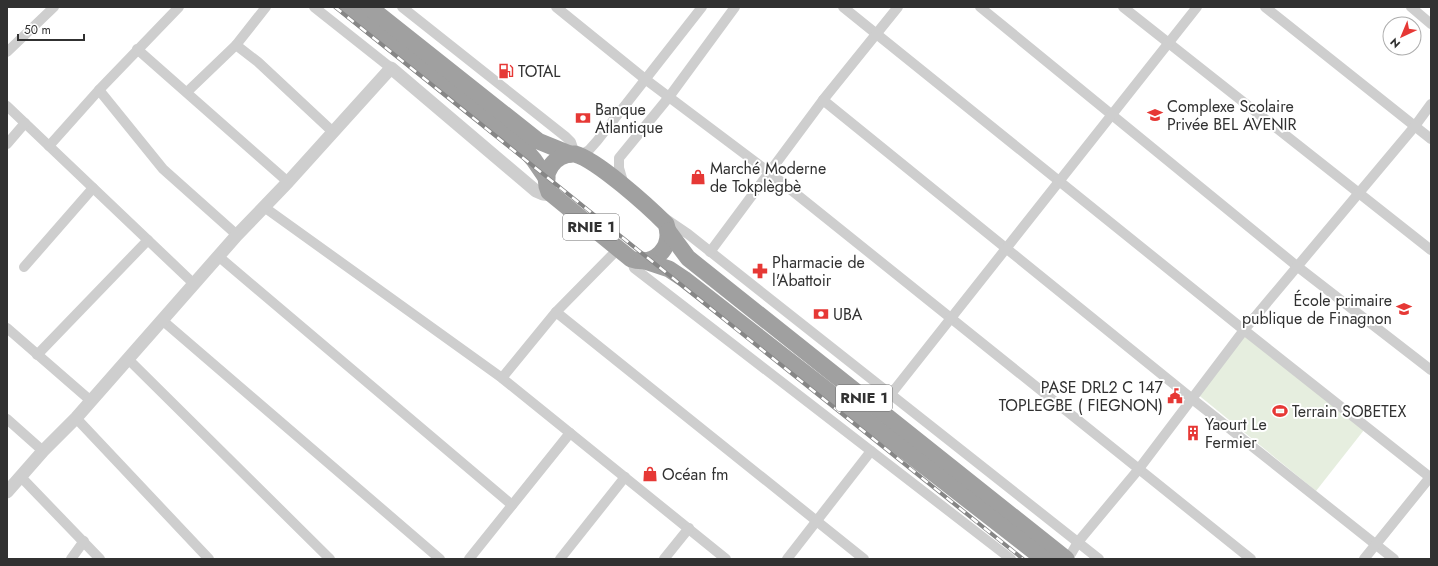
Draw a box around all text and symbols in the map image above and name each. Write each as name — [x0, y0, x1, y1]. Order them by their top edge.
scale bar — [18, 16, 84, 42]
north arrow — [1382, 16, 1422, 56]
text: 50 m — [24, 21, 51, 39]
text: N — [1386, 34, 1404, 52]
place label: TOTAL — [518, 60, 561, 83]
fuel station icon: TOTAL — [497, 62, 515, 80]
place label: Complexe Scolaire Privée BEL AVENIR — [1167, 95, 1297, 136]
place label: Banque Atlantique — [595, 98, 663, 139]
school or university icon: Complexe Scolaire Privée BEL AVENIR — [1146, 106, 1164, 124]
bank icon: Banque Atlantique — [574, 109, 592, 127]
place label: Marché Moderne de Tokplègbè — [710, 157, 826, 198]
shop icon: Marché Moderne de Tokplègbè — [689, 168, 707, 186]
road number: RNIE 1 — [563, 214, 619, 240]
place label: Pharmacie de l'Abattoir — [772, 251, 865, 292]
pharmacy icon: Pharmacie de l'Abattoir — [751, 262, 769, 280]
place label: École primaire publique de Finagnon — [1242, 289, 1392, 330]
school or university icon: École primaire publique de Finagnon — [1395, 300, 1413, 318]
place label: UBA — [833, 303, 863, 326]
bank icon: UBA — [812, 305, 830, 323]
place label: PASE DRL2 C 147 TOPLEGBE ( FIEGNON) — [999, 376, 1164, 417]
road number: RNIE 1 — [836, 385, 892, 411]
public building icon: PASE DRL2 C 147 TOPLEGBE ( FIEGNON) — [1166, 387, 1184, 405]
place label: Terrain SOBETEX — [1292, 400, 1406, 423]
sports icon: Terrain SOBETEX — [1271, 402, 1289, 420]
place label: Yaourt Le Fermier — [1205, 413, 1267, 454]
building icon: Yaourt Le Fermier — [1184, 424, 1202, 442]
place label: Océan fm — [662, 463, 728, 486]
shop icon: Océan fm — [641, 465, 659, 483]

